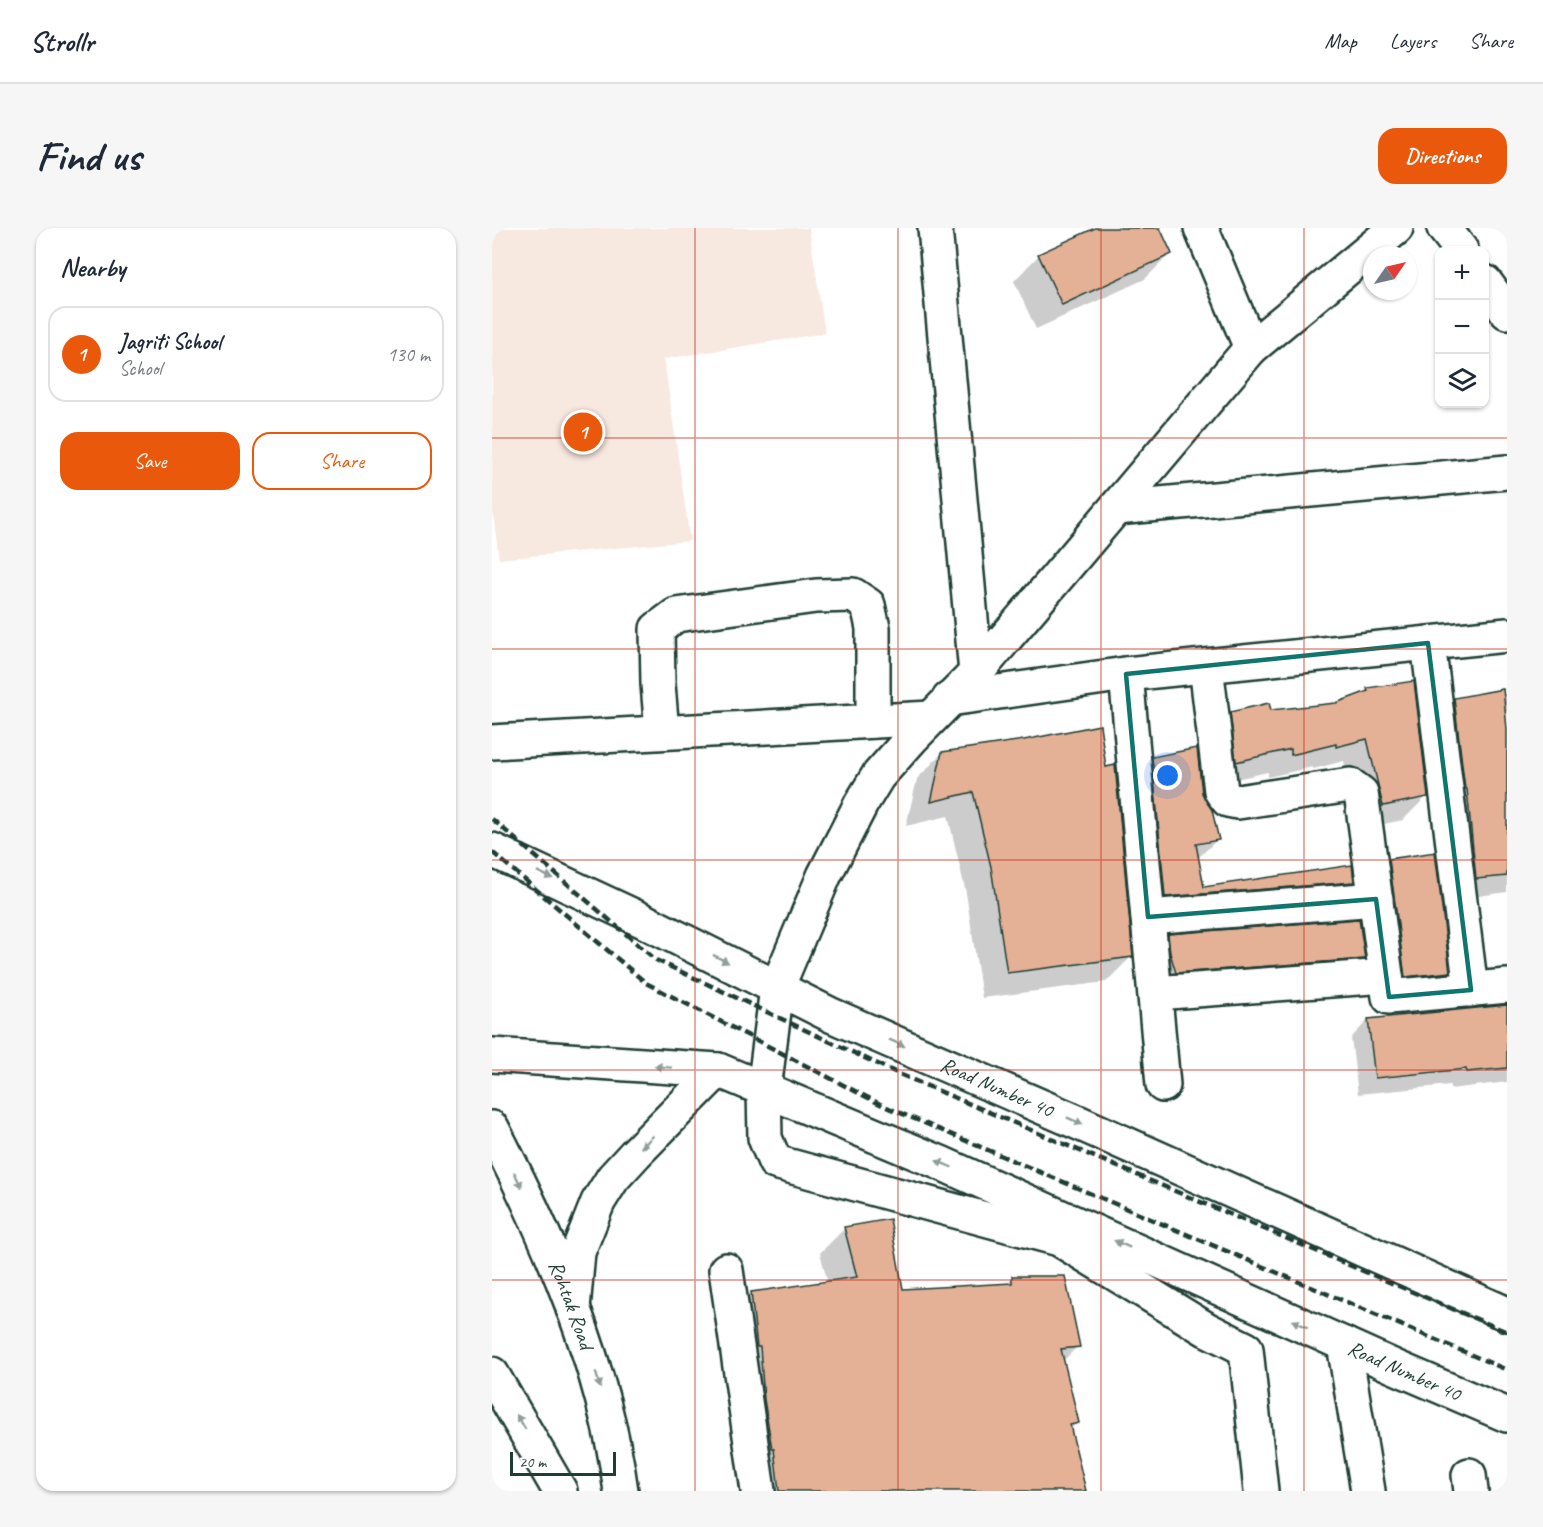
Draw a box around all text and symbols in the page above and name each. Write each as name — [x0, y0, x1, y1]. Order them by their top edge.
text: Strollr — [30, 24, 94, 59]
text: Map — [1324, 28, 1357, 54]
text: Layers — [1390, 28, 1436, 54]
text: Share — [1469, 28, 1513, 54]
button: Directions — [1378, 128, 1507, 184]
text: Find us — [36, 130, 141, 183]
north arrow — [1363, 246, 1417, 300]
map controls — [1435, 246, 1489, 408]
button: + — [1435, 246, 1489, 300]
text: Nearby — [60, 251, 125, 284]
button: − — [1435, 300, 1489, 354]
text: Jagriti School — [119, 328, 221, 356]
text: 1 — [77, 342, 86, 367]
text: 130 m — [387, 342, 430, 367]
button: layers — [1435, 354, 1489, 408]
text: School — [119, 356, 162, 381]
pin: 1 — [564, 410, 602, 454]
button: Save — [60, 432, 240, 490]
button: Share — [252, 432, 432, 490]
your location — [1153, 761, 1182, 790]
one-way arrow — [536, 871, 553, 880]
one-way arrow — [712, 955, 729, 964]
one-way arrow — [888, 1039, 905, 1048]
street label: Road Number 40 — [937, 1051, 1059, 1124]
one-way arrow — [653, 1062, 672, 1071]
one-way arrow — [1067, 1117, 1084, 1126]
one-way arrow — [640, 1134, 654, 1149]
one-way arrow — [935, 1159, 953, 1168]
one-way arrow — [512, 1171, 522, 1189]
one-way arrow — [1112, 1239, 1130, 1249]
street label: Rohtak Road — [543, 1257, 601, 1356]
one-way arrow — [1290, 1319, 1308, 1329]
street label: Road Number 40 — [1344, 1335, 1466, 1407]
one-way arrow — [594, 1371, 603, 1389]
one-way arrow — [516, 1413, 526, 1430]
scale bar — [510, 1449, 616, 1476]
text: 20 m — [519, 1452, 546, 1472]

